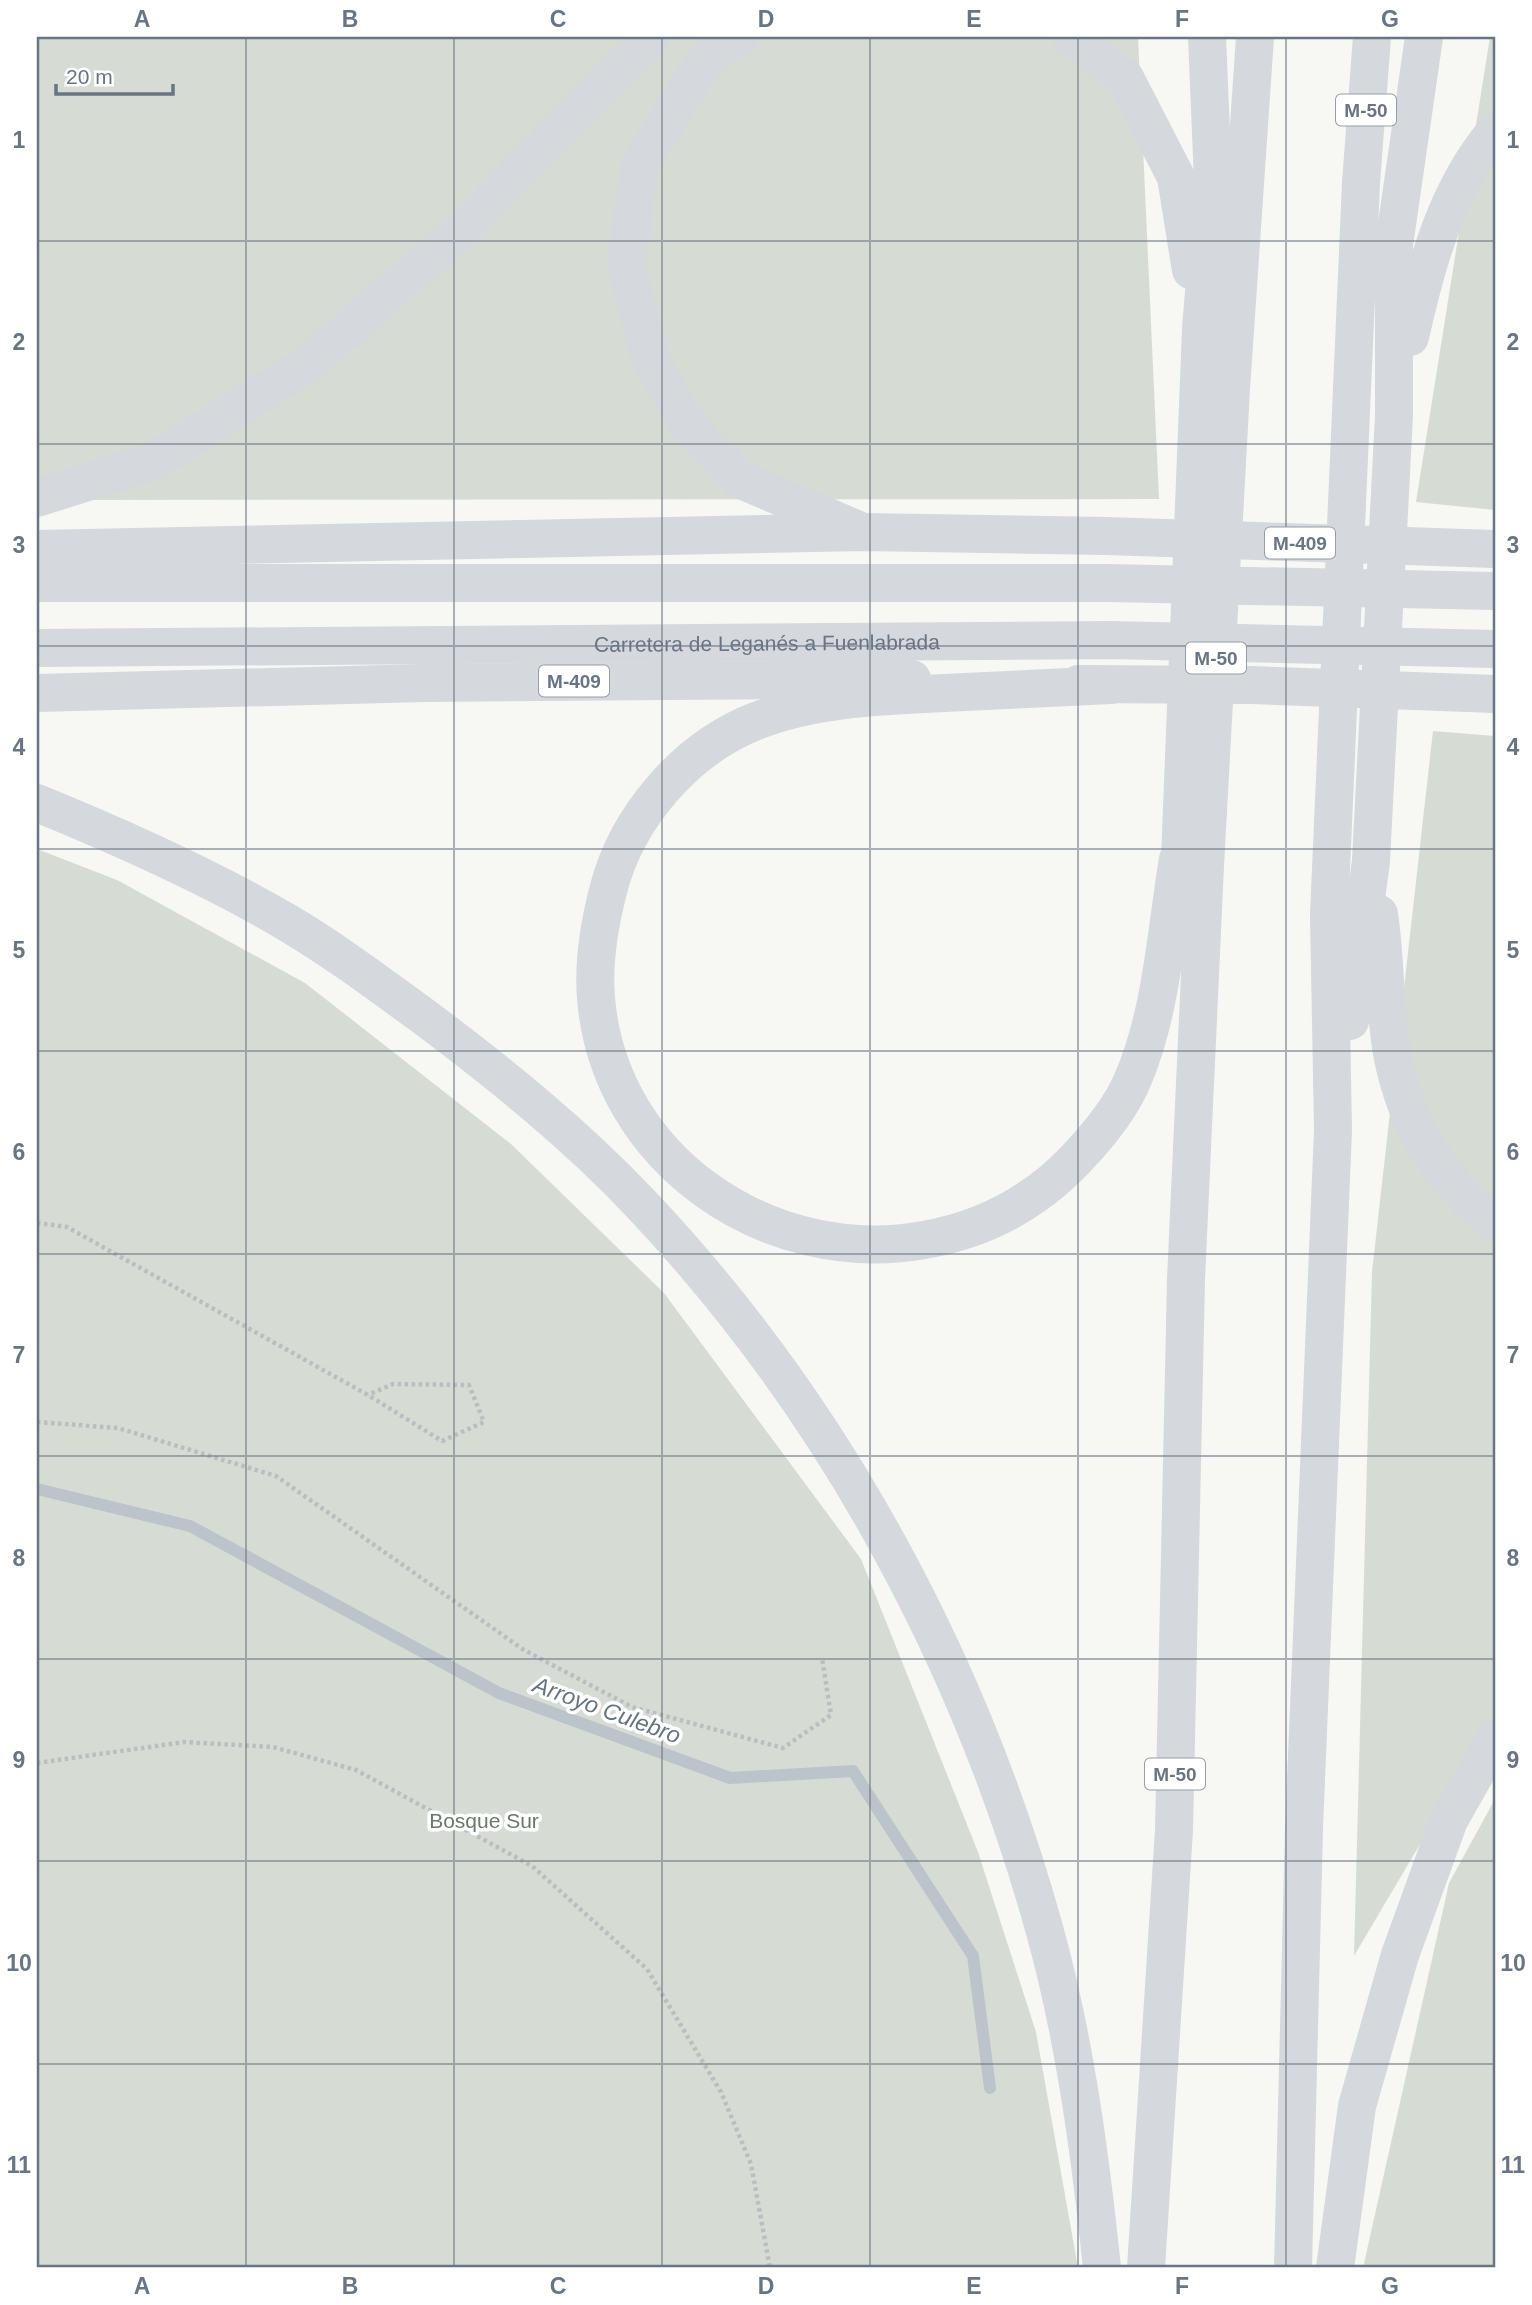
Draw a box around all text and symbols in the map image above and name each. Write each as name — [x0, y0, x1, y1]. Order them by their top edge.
text: A — [134, 6, 150, 32]
text: B — [342, 6, 358, 32]
text: C — [550, 6, 566, 32]
text: D — [758, 6, 774, 32]
text: E — [966, 6, 982, 32]
text: F — [1175, 6, 1189, 32]
text: G — [1381, 6, 1399, 32]
scale bar — [56, 52, 173, 96]
text: 20 m — [66, 65, 113, 88]
road number: M-50 — [1336, 94, 1396, 125]
text: 1 — [13, 127, 26, 153]
text: 1 — [1507, 127, 1520, 153]
text: 2 — [13, 329, 25, 355]
text: 2 — [1507, 329, 1519, 355]
road number: M-409 — [1265, 528, 1335, 558]
text: 3 — [13, 532, 25, 558]
text: 3 — [1507, 532, 1519, 558]
street label: Carretera de Leganés a Fuenlabrada — [594, 630, 940, 655]
road number: M-50 — [1186, 642, 1246, 674]
road number: M-409 — [539, 666, 609, 696]
text: 4 — [13, 734, 26, 760]
text: 4 — [1507, 734, 1520, 760]
text: 5 — [13, 937, 26, 963]
text: 5 — [1507, 937, 1520, 963]
text: 6 — [13, 1139, 25, 1165]
text: 6 — [1507, 1139, 1519, 1165]
text: 7 — [13, 1342, 25, 1368]
text: 7 — [1507, 1342, 1519, 1368]
text: 8 — [13, 1545, 26, 1571]
text: 8 — [1507, 1545, 1520, 1571]
water label: Arroyo Culebro — [528, 1671, 684, 1749]
text: 9 — [13, 1747, 25, 1773]
text: 9 — [1507, 1747, 1519, 1773]
road number: M-50 — [1145, 1758, 1205, 1790]
park label: Bosque Sur — [429, 1809, 539, 1832]
text: 10 — [6, 1950, 32, 1976]
text: 10 — [1500, 1950, 1526, 1976]
text: 11 — [7, 2152, 31, 2178]
text: 11 — [1501, 2152, 1525, 2178]
text: A — [134, 2273, 150, 2299]
text: B — [342, 2273, 358, 2299]
text: C — [550, 2273, 566, 2299]
text: D — [758, 2273, 774, 2299]
text: E — [966, 2273, 982, 2299]
text: F — [1175, 2273, 1189, 2299]
text: G — [1381, 2273, 1399, 2299]

